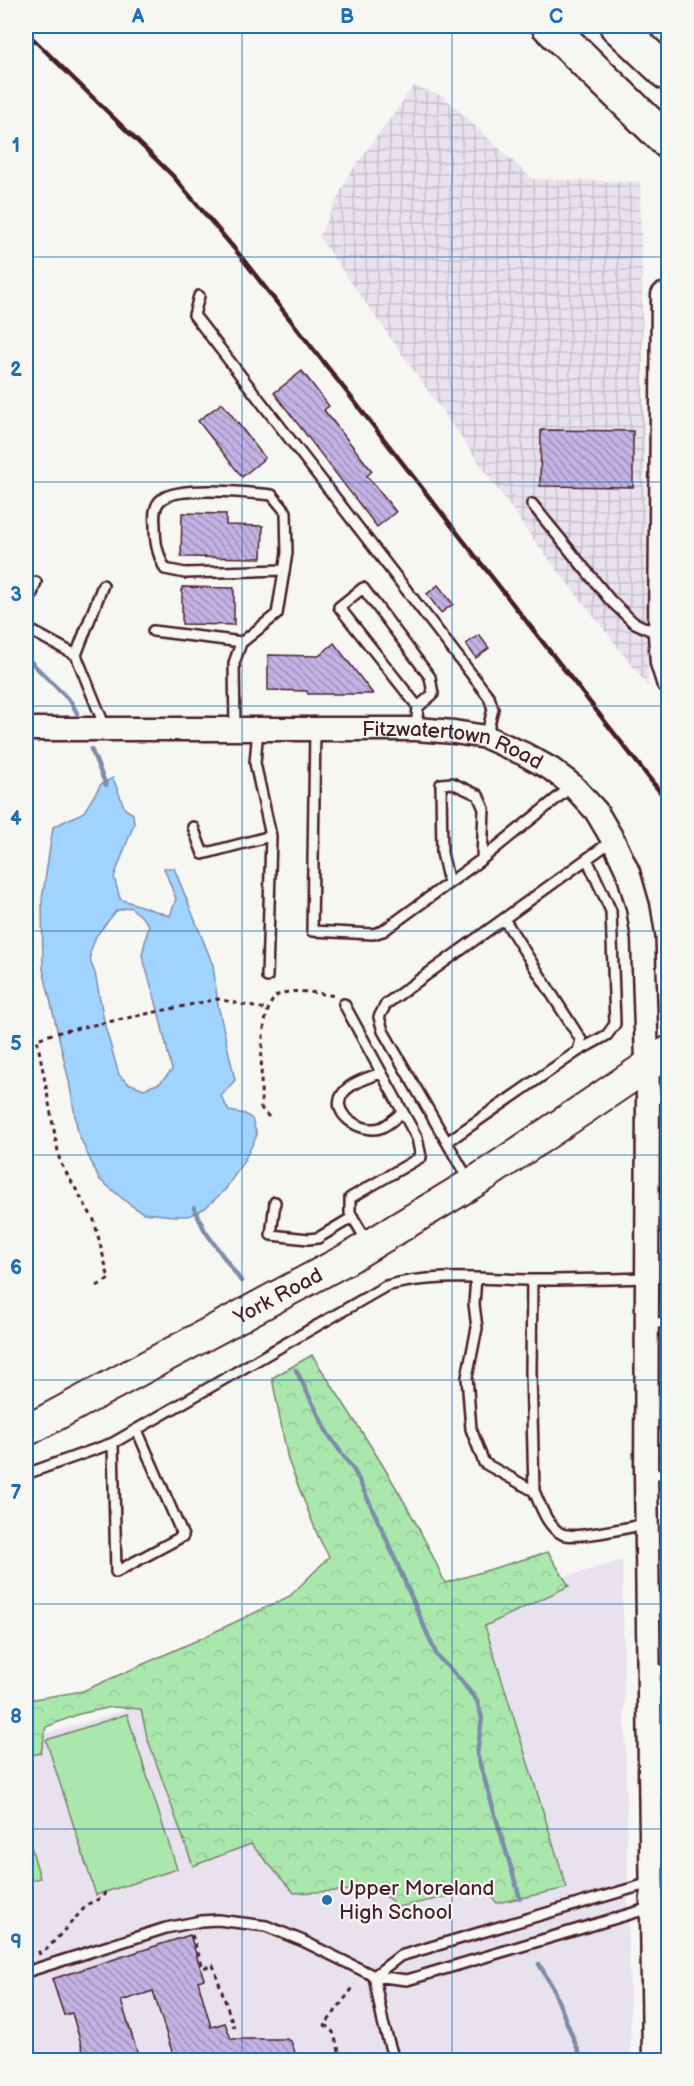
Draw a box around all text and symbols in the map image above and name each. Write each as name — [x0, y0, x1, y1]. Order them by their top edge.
text: A — [131, 5, 145, 29]
text: B — [340, 5, 354, 29]
text: C — [549, 5, 563, 29]
text: 1 — [12, 134, 20, 158]
text: 2 — [10, 358, 22, 382]
text: 3 — [10, 583, 22, 607]
street label: Fitzwatertown Road — [362, 717, 547, 775]
text: 4 — [10, 807, 22, 831]
text: 5 — [10, 1032, 22, 1056]
text: 6 — [10, 1256, 22, 1280]
street label: York Road — [229, 1262, 327, 1331]
text: 7 — [10, 1481, 22, 1505]
text: 8 — [10, 1705, 22, 1729]
place label: Upper Moreland High School — [339, 1876, 494, 1925]
marker: Upper Moreland High School — [320, 1893, 334, 1907]
text: 9 — [10, 1930, 22, 1954]

